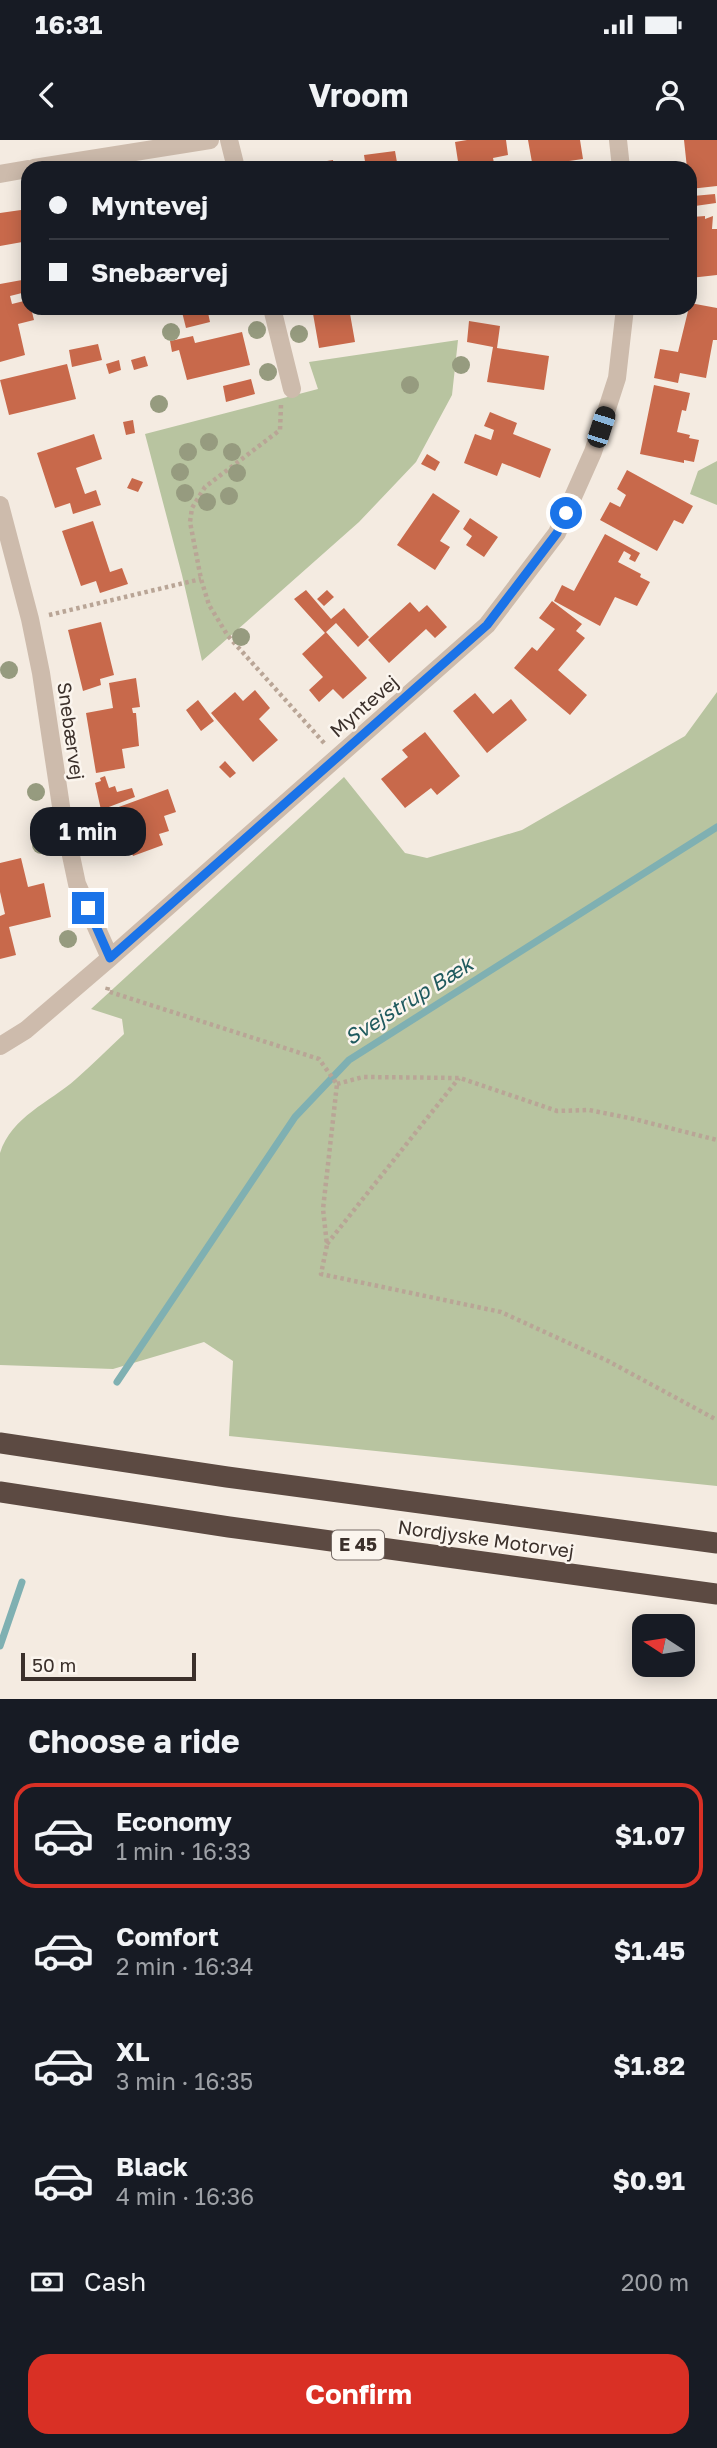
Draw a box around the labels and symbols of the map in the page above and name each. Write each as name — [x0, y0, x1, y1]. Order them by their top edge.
car — [585, 404, 618, 450]
route start — [550, 497, 582, 529]
street label: Myntevej — [325, 670, 403, 742]
street label: Snebærvej — [53, 680, 90, 781]
callout: 1 min — [30, 806, 146, 856]
route end — [72, 892, 104, 924]
water label: Svejstrup Bæk — [339, 949, 479, 1050]
street label: Nordjyske Motorvej — [396, 1515, 576, 1562]
road number: E 45 — [332, 1530, 384, 1560]
north arrow — [632, 1614, 695, 1676]
scale bar — [21, 1650, 196, 1682]

